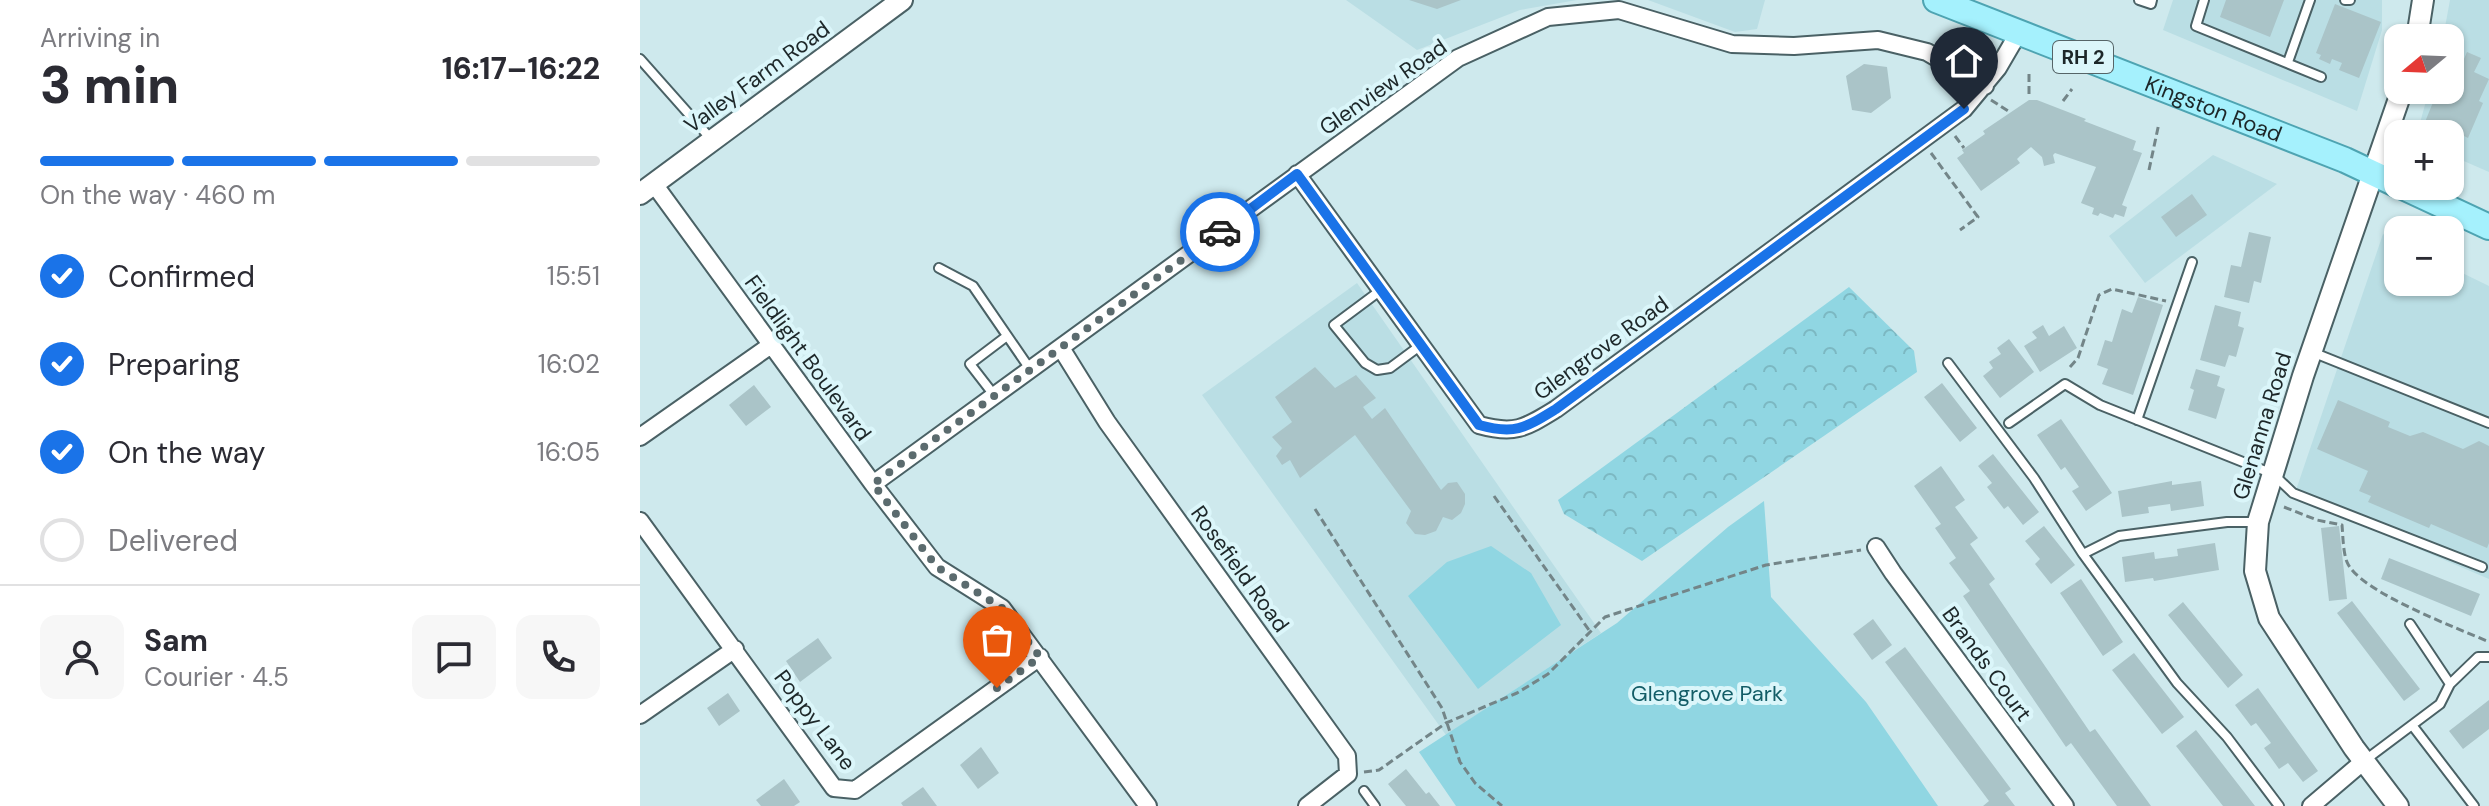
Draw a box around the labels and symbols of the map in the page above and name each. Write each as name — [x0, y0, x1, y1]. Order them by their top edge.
street label: Valley Farm Road — [678, 14, 836, 140]
north arrow — [2384, 24, 2464, 104]
pin — [1930, 27, 1998, 109]
street label: Glenview Road — [1314, 32, 1452, 142]
road number: RH 2 — [2053, 41, 2113, 73]
street label: Kingston Road — [2141, 69, 2286, 148]
courier — [1180, 192, 1260, 272]
street label: Fieldlight Boulevard — [738, 269, 878, 447]
street label: Glengrove Road — [1528, 289, 1674, 407]
street label: Glenanna Road — [2226, 349, 2298, 503]
street label: Rosefield Road — [1184, 500, 1296, 638]
street label: Brands Court — [1936, 601, 2038, 727]
pin — [963, 606, 1031, 688]
street label: Poppy Lane — [768, 664, 862, 776]
park label: Glengrove Park — [1631, 679, 1783, 708]

